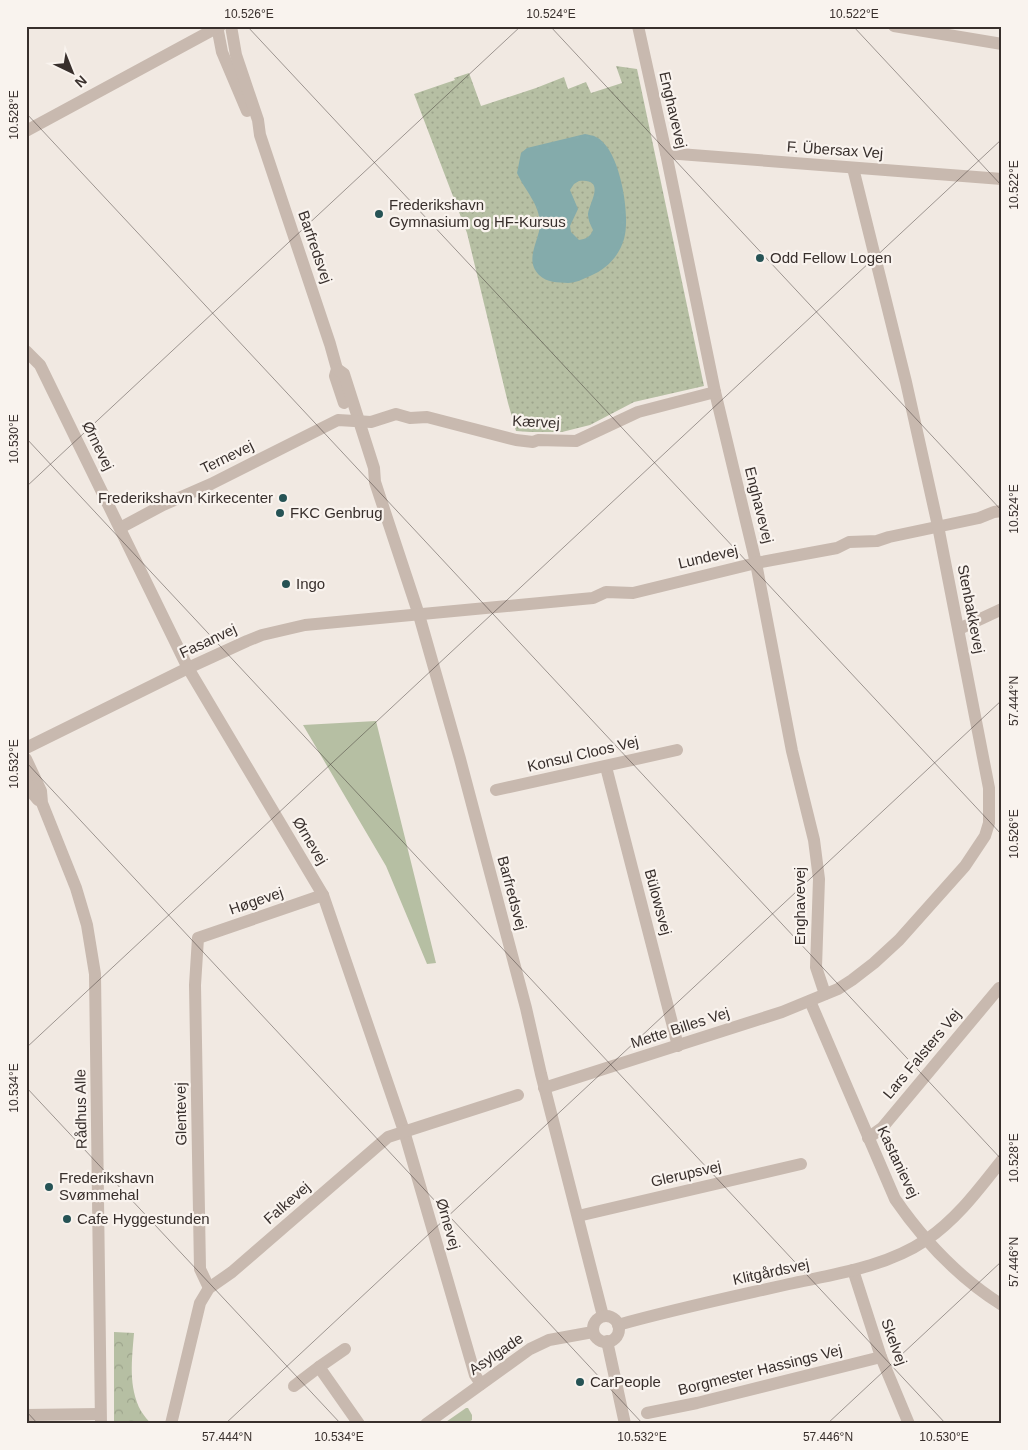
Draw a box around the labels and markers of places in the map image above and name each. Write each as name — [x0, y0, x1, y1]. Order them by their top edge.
place label: Frederikshavn Gymnasium og HF-Kursus — [389, 196, 566, 230]
marker: Frederikshavn Gymnasium og HF-Kursus — [373, 208, 385, 220]
place label: Odd Fellow Logen — [770, 249, 892, 266]
marker: Odd Fellow Logen — [754, 252, 766, 264]
place label: Frederikshavn Kirkecenter — [98, 489, 273, 506]
marker: Frederikshavn Kirkecenter — [277, 492, 289, 504]
place label: FKC Genbrug — [290, 504, 383, 521]
marker: FKC Genbrug — [274, 507, 286, 519]
place label: Ingo — [296, 575, 325, 592]
marker: Ingo — [280, 578, 292, 590]
place label: Frederikshavn Svømmehal — [59, 1169, 154, 1203]
marker: Frederikshavn Svømmehal — [43, 1181, 55, 1193]
place label: Cafe Hyggestunden — [77, 1210, 210, 1227]
marker: Cafe Hyggestunden — [61, 1213, 73, 1225]
place label: CarPeople — [590, 1373, 661, 1390]
marker: CarPeople — [574, 1376, 586, 1388]

